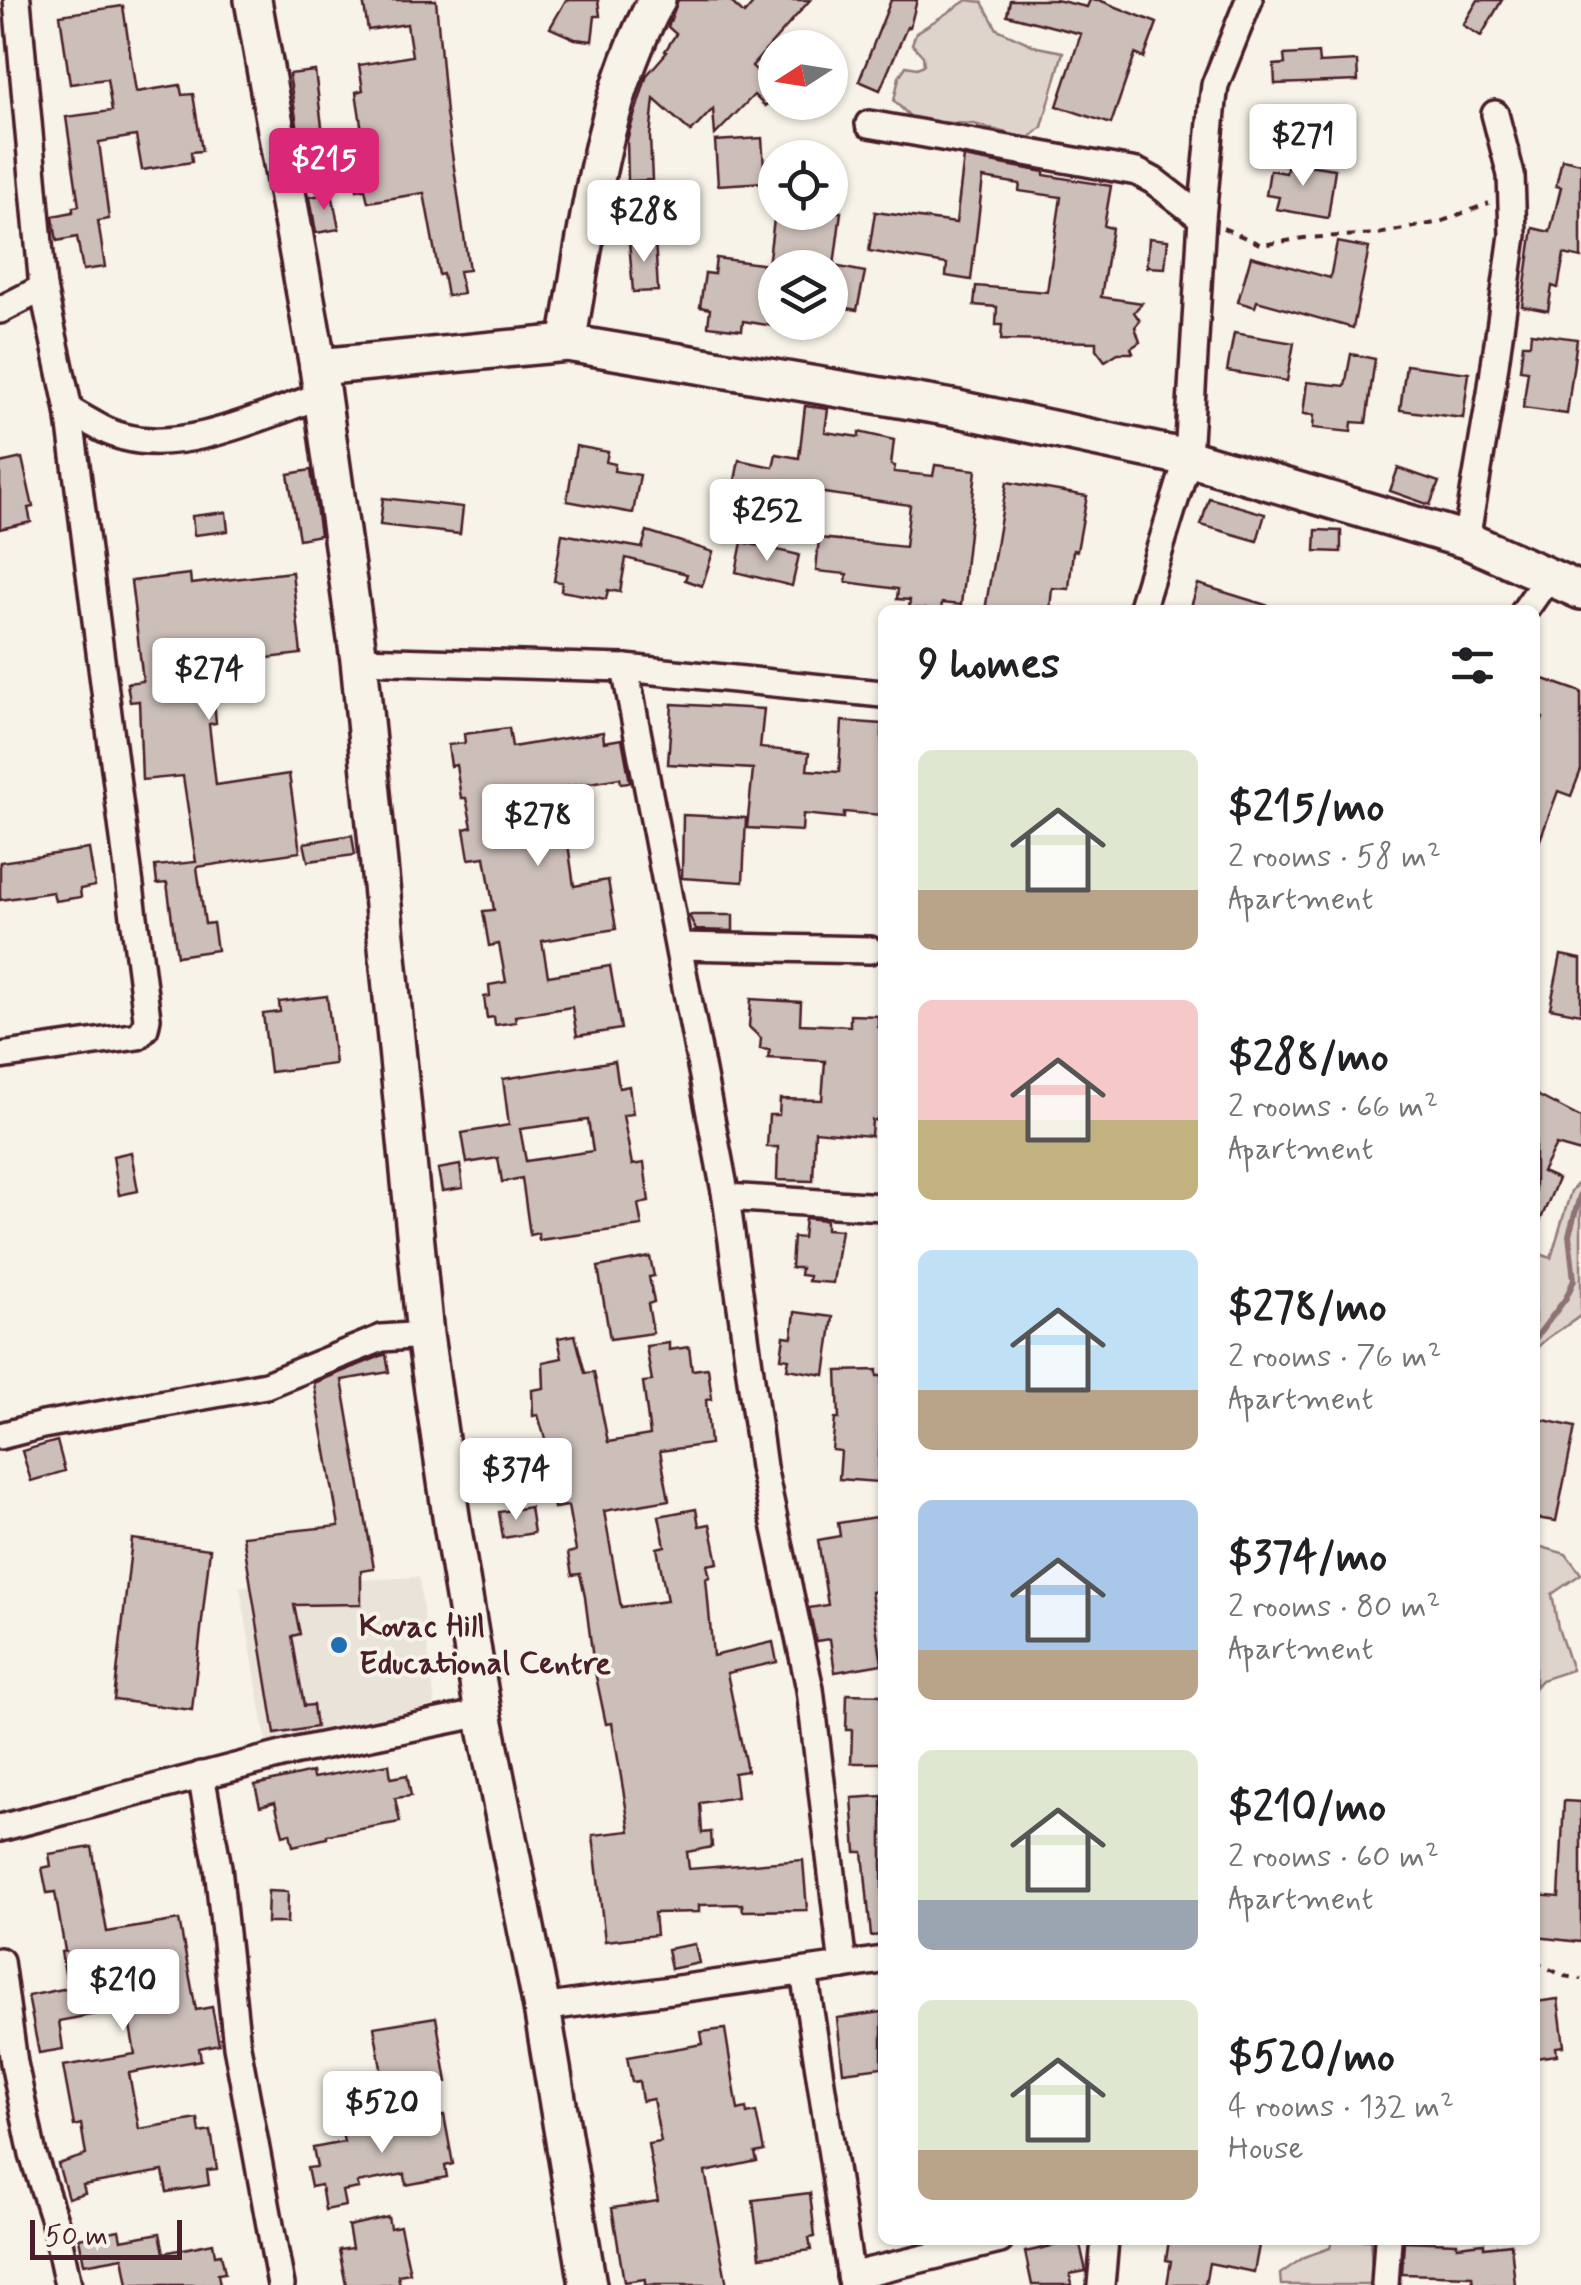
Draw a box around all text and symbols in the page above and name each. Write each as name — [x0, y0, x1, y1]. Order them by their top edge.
north arrow — [758, 30, 848, 120]
map controls — [758, 30, 848, 340]
pin: $271 — [1244, 104, 1362, 189]
text: $271 — [1271, 115, 1335, 157]
pin: $215 — [265, 128, 383, 213]
text: $215 — [291, 139, 357, 181]
button: locate — [758, 140, 848, 230]
pin: $288 — [585, 180, 703, 265]
text: $288 — [609, 191, 679, 233]
button: layers — [758, 250, 848, 340]
pin: $252 — [708, 479, 826, 564]
text: $252 — [732, 490, 802, 532]
pin: $274 — [150, 638, 268, 723]
text: 9 homes — [918, 638, 1060, 693]
icon: filters — [1445, 638, 1500, 693]
text: $274 — [174, 649, 244, 691]
text: $215/mo — [1228, 781, 1384, 836]
pin: $278 — [479, 784, 597, 869]
icon: home — [998, 790, 1118, 910]
text: $278 — [504, 795, 572, 837]
text: 2 rooms · 58 m² — [1228, 836, 1441, 878]
text: Apartment — [1228, 878, 1373, 920]
text: $288/mo — [1228, 1031, 1389, 1086]
icon: home — [998, 1040, 1118, 1160]
text: 2 rooms · 66 m² — [1228, 1086, 1438, 1128]
text: Apartment — [1228, 1128, 1373, 1170]
text: $278/mo — [1228, 1281, 1387, 1336]
icon: home — [998, 1290, 1118, 1410]
text: 2 rooms · 76 m² — [1228, 1336, 1441, 1378]
text: Apartment — [1228, 1378, 1373, 1420]
pin: $374 — [457, 1438, 575, 1523]
text: $374 — [482, 1449, 550, 1491]
text: $374/mo — [1228, 1531, 1387, 1586]
icon: home — [998, 1540, 1118, 1660]
text: 2 rooms · 80 m² — [1228, 1586, 1441, 1628]
place label: Kovac Hill Educational Centre — [359, 1606, 611, 1685]
text: Apartment — [1228, 1628, 1373, 1670]
marker: Kovac Hill Educational Centre — [328, 1634, 350, 1656]
text: $210/mo — [1228, 1781, 1386, 1836]
icon: home — [998, 1790, 1118, 1910]
text: 2 rooms · 60 m² — [1228, 1836, 1439, 1878]
text: Apartment — [1228, 1878, 1373, 1920]
pin: $210 — [64, 1949, 182, 2034]
text: $210 — [89, 1960, 157, 2002]
text: $520/mo — [1228, 2031, 1395, 2086]
icon: home — [998, 2040, 1118, 2160]
pin: $520 — [323, 2071, 441, 2156]
text: $520 — [345, 2082, 419, 2124]
text: 4 rooms · 132 m² — [1228, 2086, 1454, 2128]
text: House — [1228, 2128, 1304, 2170]
scale bar — [30, 2215, 182, 2260]
text: 50 m — [45, 2219, 108, 2256]

